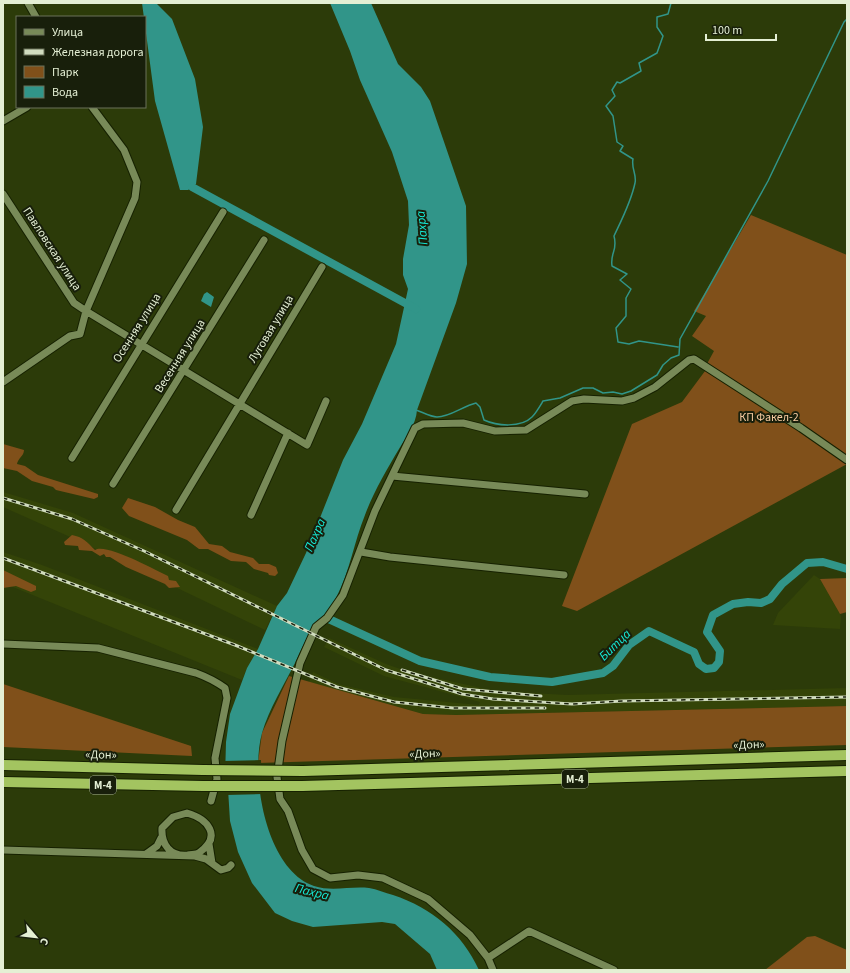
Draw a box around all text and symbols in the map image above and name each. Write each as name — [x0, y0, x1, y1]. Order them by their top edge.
legend — [16, 16, 146, 108]
scale bar — [706, 16, 776, 42]
text: 100 m — [712, 22, 742, 39]
text: Улица — [52, 24, 83, 41]
text: Железная дорога — [52, 44, 144, 61]
text: Парк — [52, 64, 78, 81]
text: Вода — [52, 84, 78, 101]
street label: Павловская улица — [19, 204, 85, 294]
water label: Пахра — [412, 210, 432, 246]
street label: Осенняя улица — [109, 290, 165, 366]
street label: Луговая улица — [244, 292, 298, 366]
street label: Весенняя улица — [151, 316, 209, 396]
park label: КП Факел-2 — [739, 409, 799, 426]
water label: Пахра — [300, 516, 330, 554]
water label: Битца — [595, 625, 635, 665]
street label: «Дон» — [733, 736, 765, 754]
street label: «Дон» — [409, 745, 441, 763]
street label: «Дон» — [85, 746, 117, 764]
road number: М-4 — [562, 770, 588, 788]
road number: М-4 — [90, 776, 116, 794]
water label: Пахра — [293, 879, 331, 905]
north arrow — [16, 917, 56, 957]
text: С — [36, 935, 53, 948]

